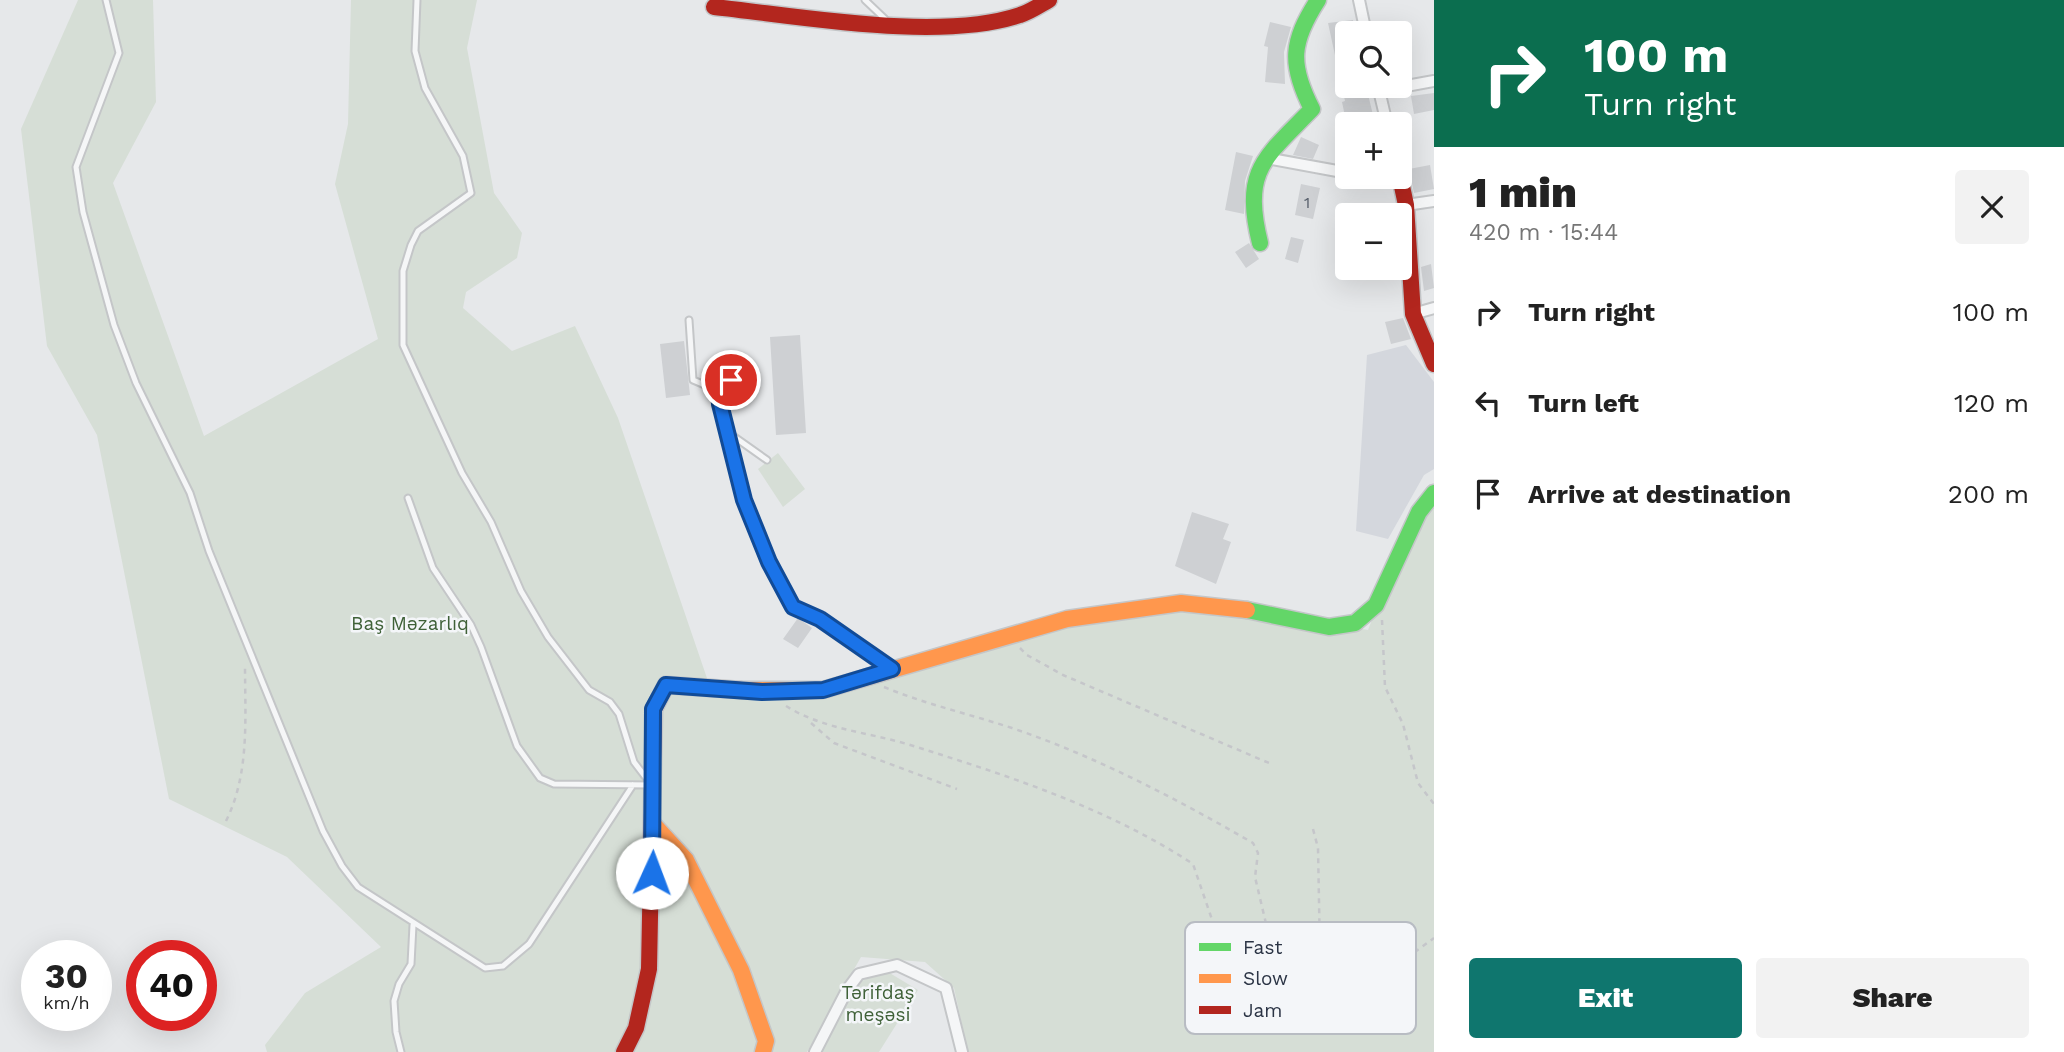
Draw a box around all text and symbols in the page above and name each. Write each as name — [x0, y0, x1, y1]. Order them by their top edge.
map controls — [1335, 21, 1412, 280]
button: search — [1335, 21, 1412, 98]
text: 100 m — [1584, 26, 1728, 84]
icon: right — [1469, 28, 1560, 119]
text: Turn right — [1584, 85, 1736, 123]
button: + — [1335, 112, 1412, 189]
text: 1 min — [1469, 168, 1577, 217]
button: close — [1955, 170, 2029, 244]
house number: 1 — [1304, 193, 1310, 212]
button: − — [1335, 203, 1412, 280]
text: 420 m · 15:44 — [1469, 219, 1618, 246]
icon: right — [1469, 293, 1507, 331]
text: Turn right — [1528, 297, 1655, 327]
text: 100 m — [1953, 297, 2029, 327]
pin — [701, 350, 761, 410]
icon: arrive — [712, 361, 750, 399]
icon: left — [1469, 384, 1507, 422]
text: Turn left — [1528, 388, 1639, 418]
text: 120 m — [1954, 388, 2029, 418]
icon: arrive — [1469, 475, 1507, 513]
text: Arrive at destination — [1528, 479, 1791, 509]
text: 200 m — [1948, 479, 2029, 509]
park label: Baş Məzarlıq — [351, 612, 469, 635]
position arrow — [615, 836, 689, 910]
legend — [1185, 922, 1416, 1034]
text: Fast — [1243, 936, 1282, 959]
speed limit sign: 40 — [126, 940, 217, 1031]
text: 30 — [45, 955, 88, 997]
button: Exit — [1469, 958, 1742, 1038]
button: Share — [1756, 958, 2029, 1038]
text: Slow — [1243, 967, 1288, 990]
park label: Tərifdaş meşəsi — [842, 981, 915, 1026]
text: km/h — [43, 992, 90, 1013]
text: Jam — [1243, 999, 1282, 1022]

